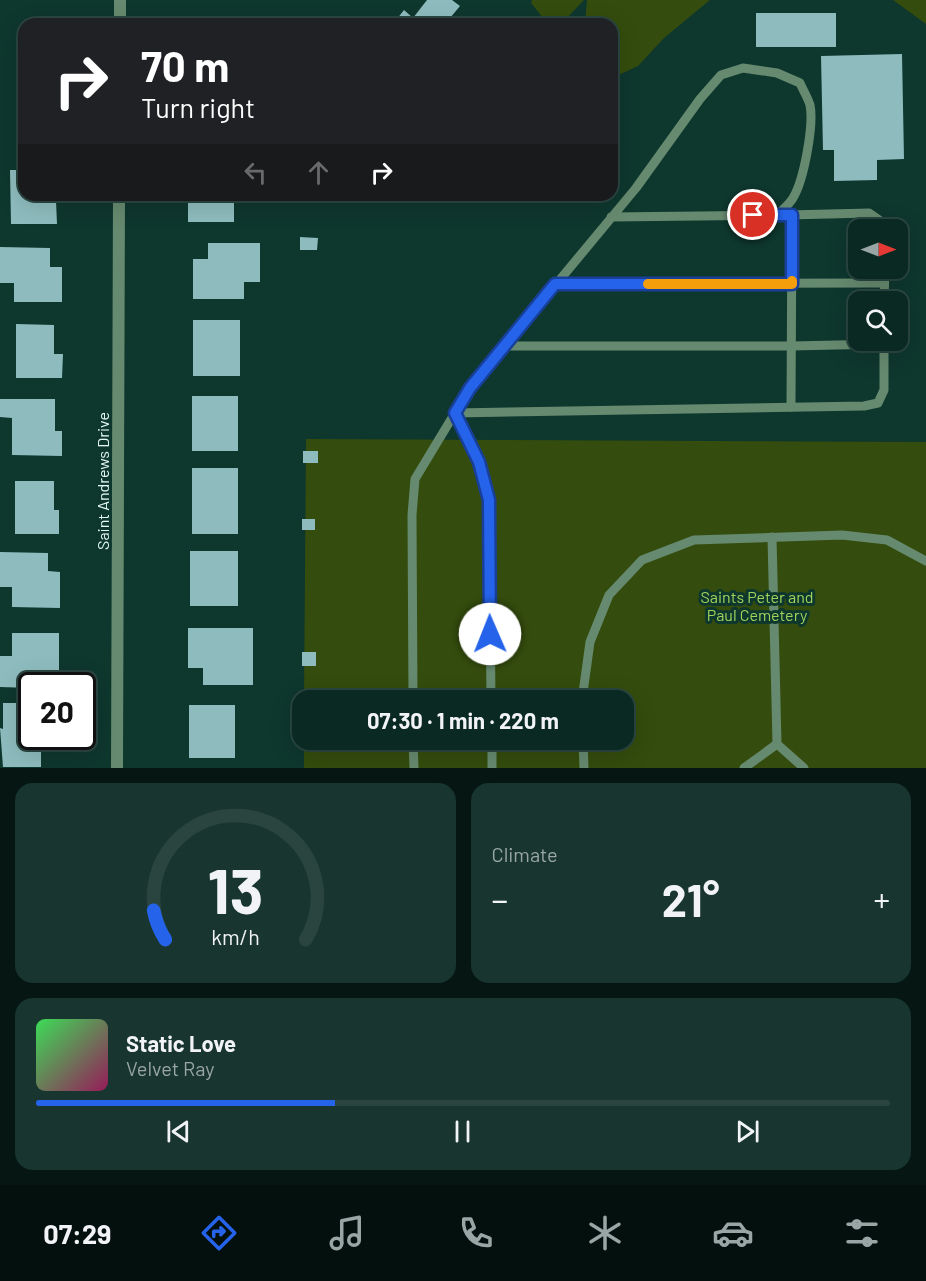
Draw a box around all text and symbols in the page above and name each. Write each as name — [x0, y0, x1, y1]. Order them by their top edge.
text: 70 m — [141, 40, 229, 90]
icon: right — [42, 42, 120, 120]
text: Turn right — [141, 91, 255, 123]
icon: left — [239, 156, 272, 189]
icon: ahead — [302, 156, 335, 189]
icon: right — [365, 156, 398, 189]
pin — [727, 189, 778, 240]
icon: arrive — [736, 198, 769, 231]
north arrow — [848, 219, 908, 279]
map controls — [848, 219, 908, 351]
button: search — [848, 291, 908, 351]
street label: Saint Andrews Drive — [93, 412, 112, 550]
park label: Saints Peter and Paul Cemetery — [700, 587, 814, 624]
position arrow — [458, 602, 522, 666]
speed limit sign: 20 — [18, 672, 96, 750]
text: 07:30 · 1 min · 220 m — [367, 707, 559, 733]
text: Climate — [492, 842, 558, 866]
text: 13 — [207, 852, 263, 926]
text: 21° — [662, 872, 720, 926]
text: − — [492, 879, 508, 919]
text: + — [874, 879, 890, 919]
text: km/h — [211, 924, 260, 949]
text: Static Love — [126, 1030, 236, 1056]
text: Velvet Ray — [126, 1056, 215, 1080]
icon: previous — [162, 1115, 195, 1148]
icon: pause — [446, 1115, 479, 1148]
icon: next — [731, 1115, 764, 1148]
icon: directions — [198, 1212, 240, 1254]
icon: music — [326, 1212, 368, 1254]
icon: phone — [455, 1212, 497, 1254]
icon: climate — [584, 1212, 626, 1254]
icon: car — [712, 1212, 754, 1254]
icon: filters — [841, 1212, 883, 1254]
text: 07:29 — [43, 1217, 111, 1249]

